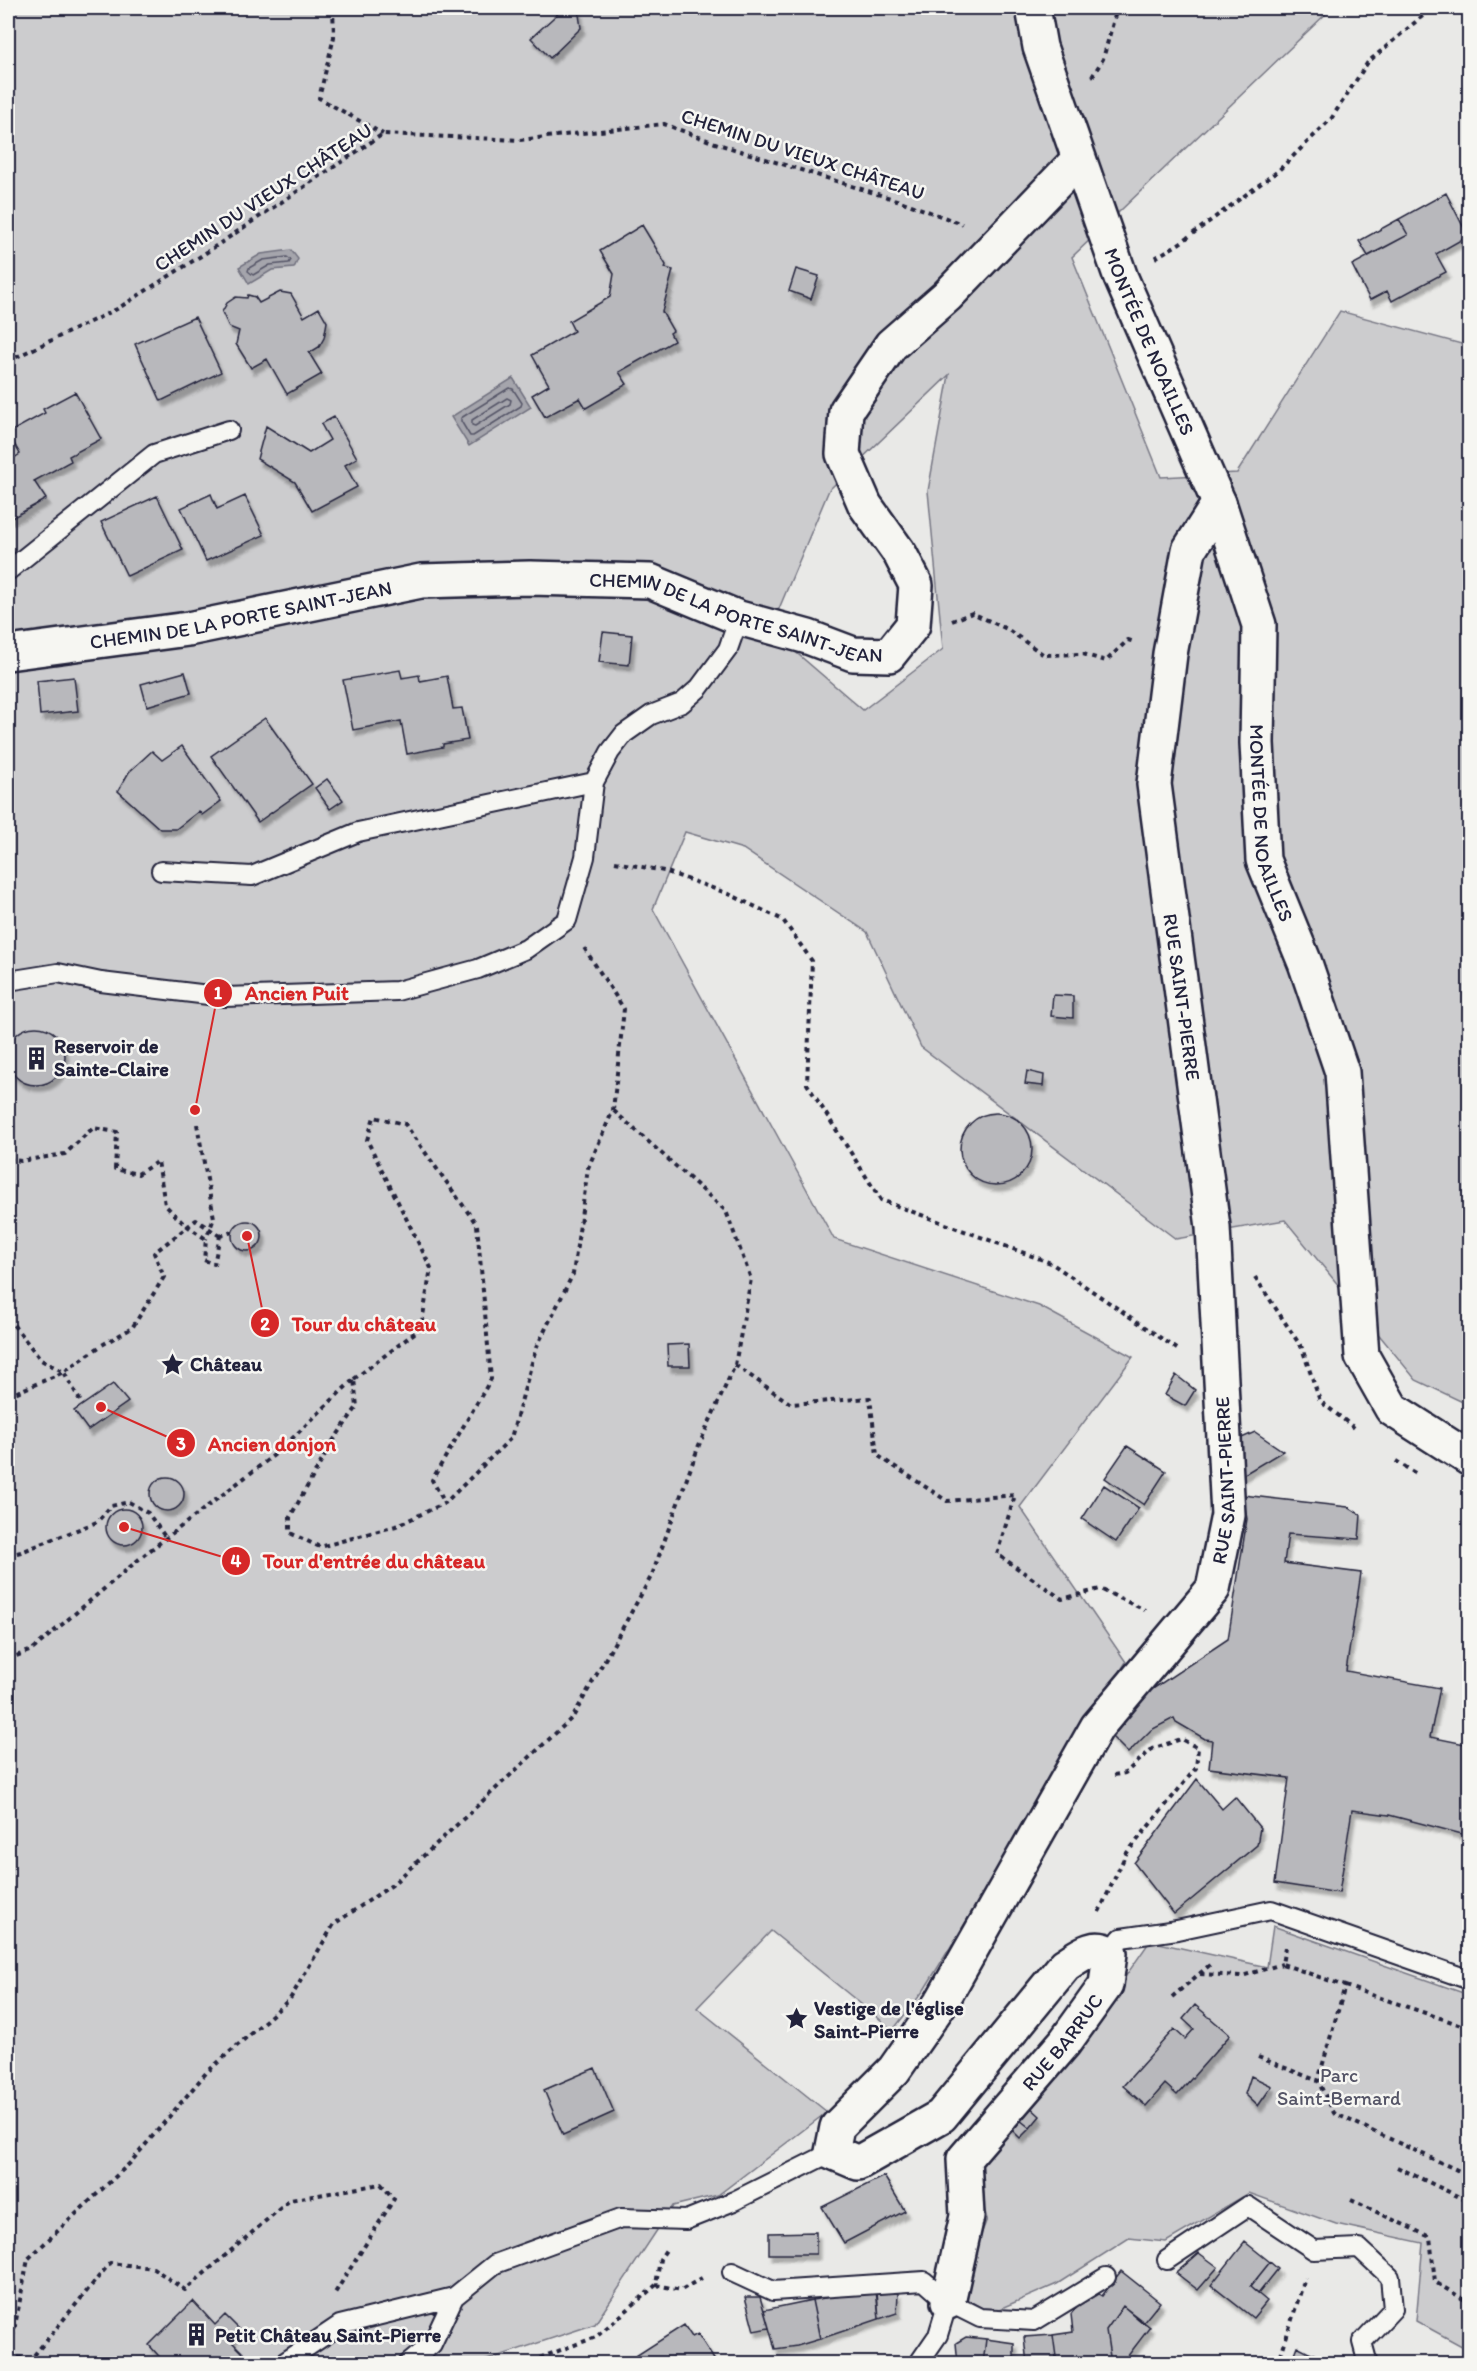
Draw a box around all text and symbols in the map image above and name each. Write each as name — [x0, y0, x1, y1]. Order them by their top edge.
street label: CHEMIN DU VIEUX CHÂTEAU — [678, 103, 928, 205]
street label: CHEMIN DU VIEUX CHÂTEAU — [150, 118, 376, 276]
street label: MONTÉE DE NOAILLES — [1099, 245, 1200, 439]
street label: CHEMIN DE LA PORTE SAINT-JEAN — [589, 567, 883, 667]
street label: CHEMIN DE LA PORTE SAINT-JEAN — [88, 575, 394, 654]
street label: MONTÉE DE NOAILLES — [1245, 724, 1299, 925]
street label: RUE SAINT-PIERRE — [1158, 912, 1206, 1082]
callout: Ancien Puit — [203, 973, 361, 1012]
text: Ancien Puit — [244, 980, 349, 1005]
text: 1 — [214, 982, 223, 1004]
place label: Reservoir de Sainte-Claire — [54, 1034, 169, 1081]
building icon: Reservoir de Sainte-Claire — [23, 1045, 49, 1071]
callout: Tour du château — [250, 1304, 448, 1343]
text: Tour du château — [291, 1311, 437, 1336]
text: 2 — [260, 1313, 270, 1335]
place icon: Château — [159, 1351, 185, 1377]
place label: Château — [190, 1352, 263, 1376]
street label: RUE SAINT-PIERRE — [1206, 1396, 1240, 1566]
callout: Ancien donjon — [166, 1424, 348, 1463]
text: Ancien donjon — [207, 1431, 336, 1457]
text: 3 — [176, 1433, 186, 1455]
callout: Tour d'entrée du château — [221, 1541, 497, 1580]
text: Tour d'entrée du château — [262, 1548, 486, 1573]
text: 4 — [231, 1550, 242, 1572]
street label: RUE BARRUC — [1017, 1989, 1108, 2095]
place label: Vestige de l'église Saint-Pierre — [814, 1996, 964, 2043]
place icon: Vestige de l'église Saint-Pierre — [783, 2006, 809, 2032]
park label: Parc Saint-Bernard — [1277, 2063, 1401, 2110]
building icon: Petit Château Saint-Pierre — [184, 2322, 210, 2348]
place label: Petit Château Saint-Pierre — [215, 2323, 442, 2347]

